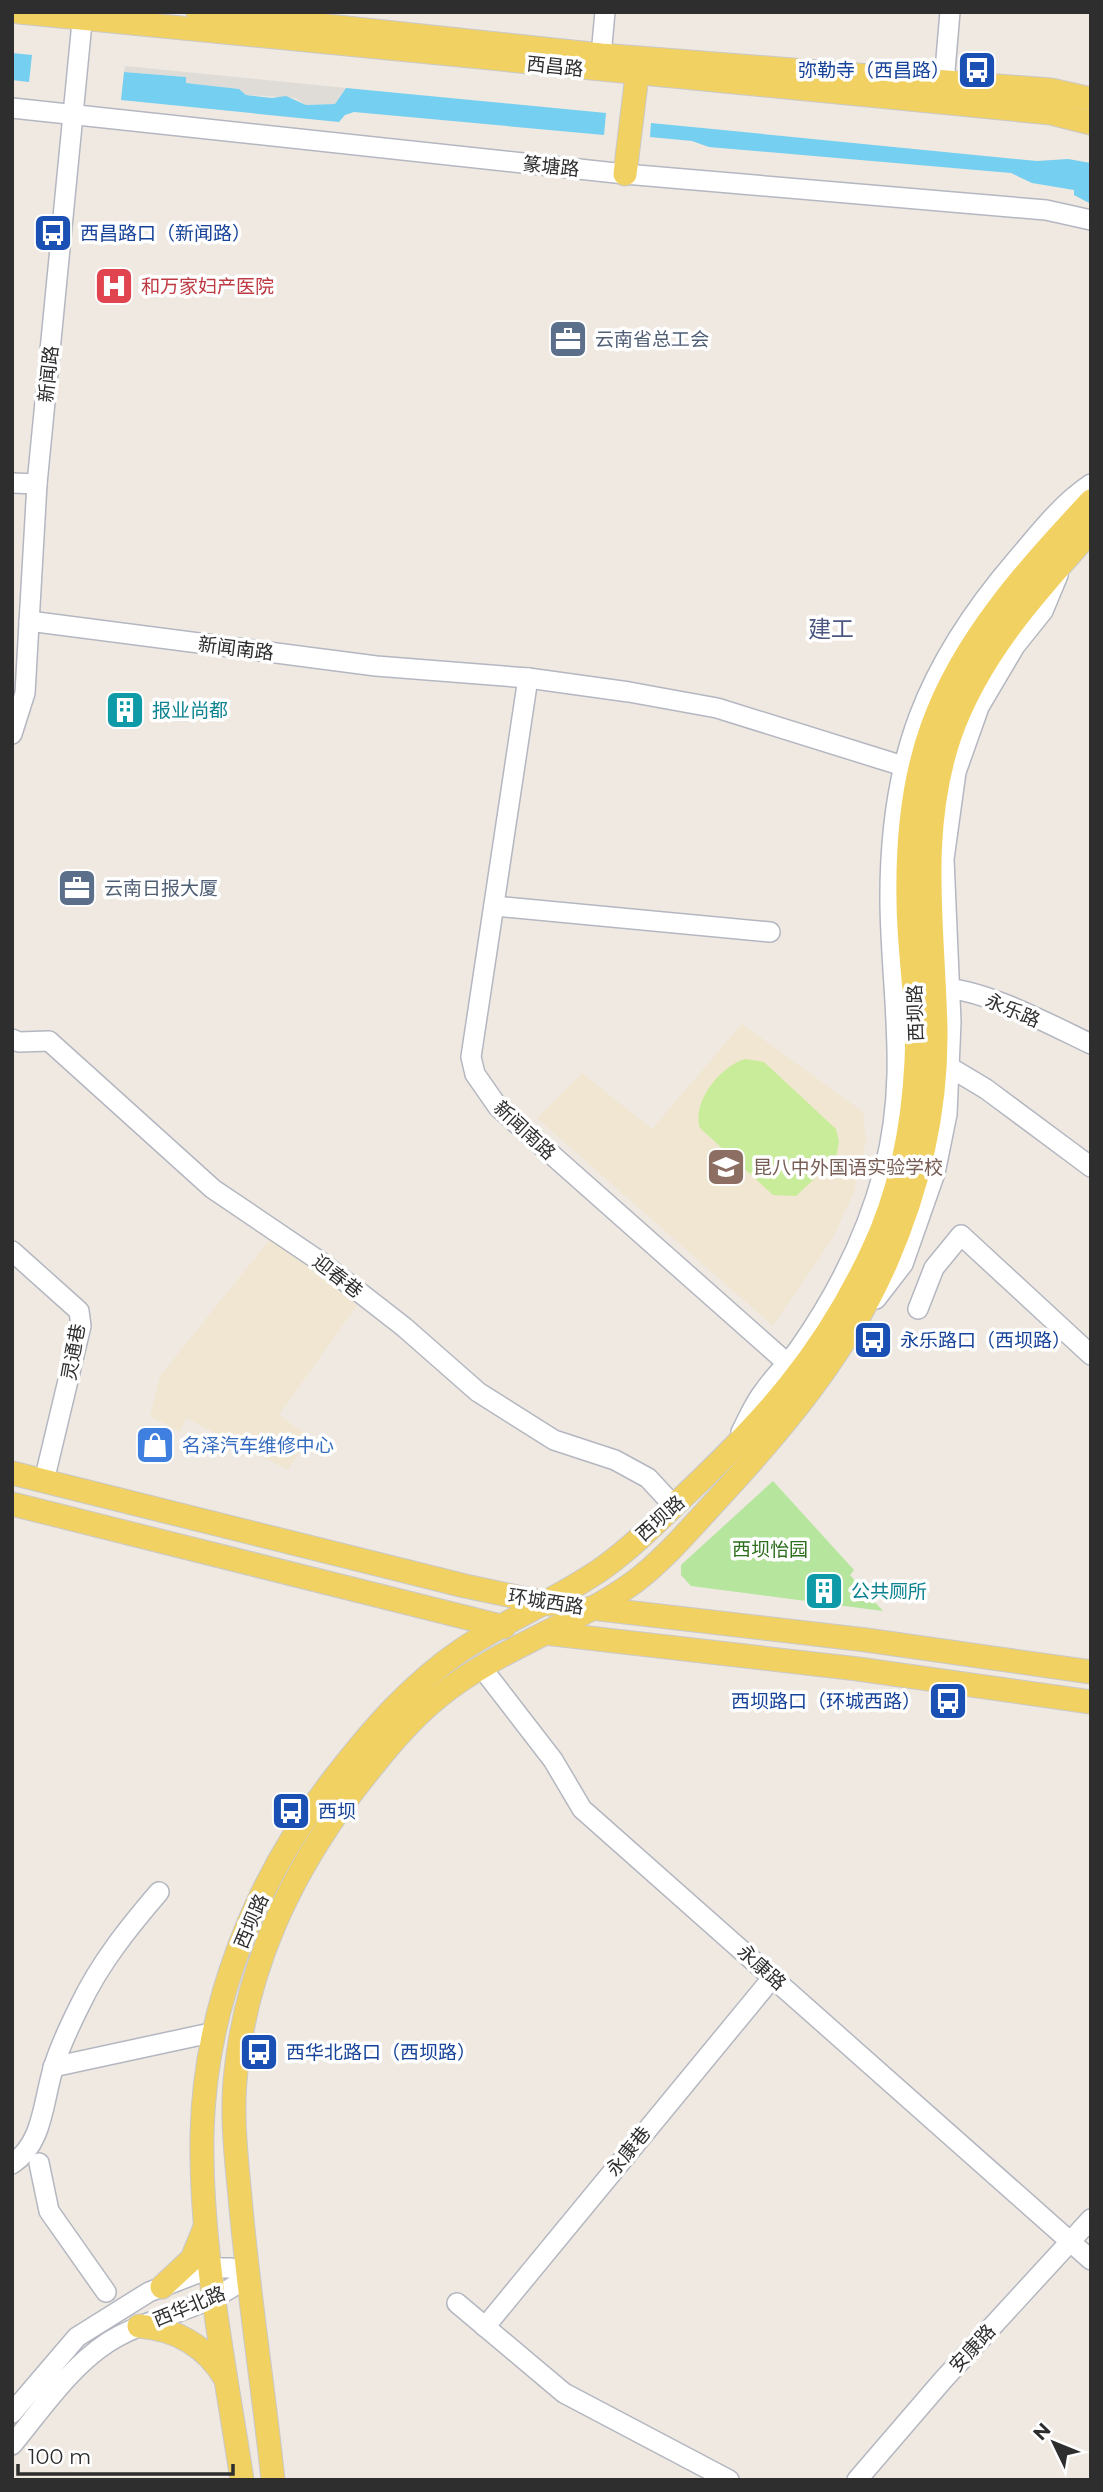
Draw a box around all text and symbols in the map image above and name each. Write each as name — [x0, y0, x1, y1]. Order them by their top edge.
bus stop icon: 弥勒寺（西昌路） — [956, 49, 998, 91]
street label: 西昌路 — [525, 52, 585, 81]
place label: 弥勒寺（西昌路） — [798, 59, 950, 82]
street label: 篆塘路 — [521, 152, 581, 181]
bus stop icon: 西昌路口（新闻路） — [32, 212, 74, 254]
place label: 西昌路口（新闻路） — [80, 222, 251, 245]
hospital icon: 和万家妇产医院 — [93, 265, 135, 307]
place label: 和万家妇产医院 — [141, 275, 274, 298]
office icon: 云南省总工会 — [547, 318, 589, 360]
place label: 云南省总工会 — [595, 328, 709, 351]
street label: 新闻路 — [34, 344, 63, 404]
district label: 建工 — [808, 615, 854, 643]
street label: 新闻南路 — [197, 632, 275, 665]
building icon: 报业尚都 — [104, 689, 146, 731]
place label: 报业尚都 — [152, 699, 228, 722]
office icon: 云南日报大厦 — [56, 867, 98, 909]
place label: 云南日报大厦 — [104, 877, 218, 900]
street label: 西坝路 — [903, 984, 928, 1042]
street label: 永乐路 — [982, 989, 1044, 1032]
street label: 新闻南路 — [489, 1096, 560, 1165]
school or university icon: 昆八中外国语实验学校 — [705, 1146, 747, 1188]
place label: 昆八中外国语实验学校 — [753, 1156, 943, 1179]
street label: 迎春巷 — [308, 1250, 367, 1303]
bus stop icon: 永乐路口（西坝路） — [852, 1319, 894, 1361]
street label: 灵通巷 — [57, 1322, 90, 1382]
place label: 永乐路口（西坝路） — [900, 1329, 1071, 1352]
shop icon: 名泽汽车维修中心 — [134, 1424, 176, 1466]
place label: 名泽汽车维修中心 — [182, 1434, 334, 1457]
street label: 西坝路 — [631, 1491, 689, 1546]
park label: 西坝怡园 — [732, 1538, 808, 1561]
building icon: 公共厕所 — [803, 1570, 845, 1612]
place label: 公共厕所 — [851, 1580, 927, 1603]
street label: 环城西路 — [507, 1584, 585, 1619]
bus stop icon: 西坝路口（环城西路） — [927, 1680, 969, 1722]
place label: 西坝路口（环城西路） — [731, 1690, 921, 1713]
bus stop icon: 西坝 — [270, 1790, 312, 1832]
place label: 西坝 — [318, 1800, 356, 1823]
street label: 西坝路 — [230, 1890, 273, 1952]
street label: 永康路 — [733, 1940, 791, 1995]
bus stop icon: 西华北路口（西坝路） — [238, 2031, 280, 2073]
place label: 西华北路口（西坝路） — [286, 2041, 476, 2064]
street label: 永康巷 — [602, 2122, 655, 2181]
street label: 西华北路 — [150, 2282, 229, 2331]
street label: 安康路 — [945, 2320, 1000, 2377]
north arrow — [1019, 2408, 1089, 2478]
text: N — [1028, 2418, 1056, 2445]
scale bar — [18, 2432, 233, 2476]
text: 100 m — [28, 2444, 91, 2469]

